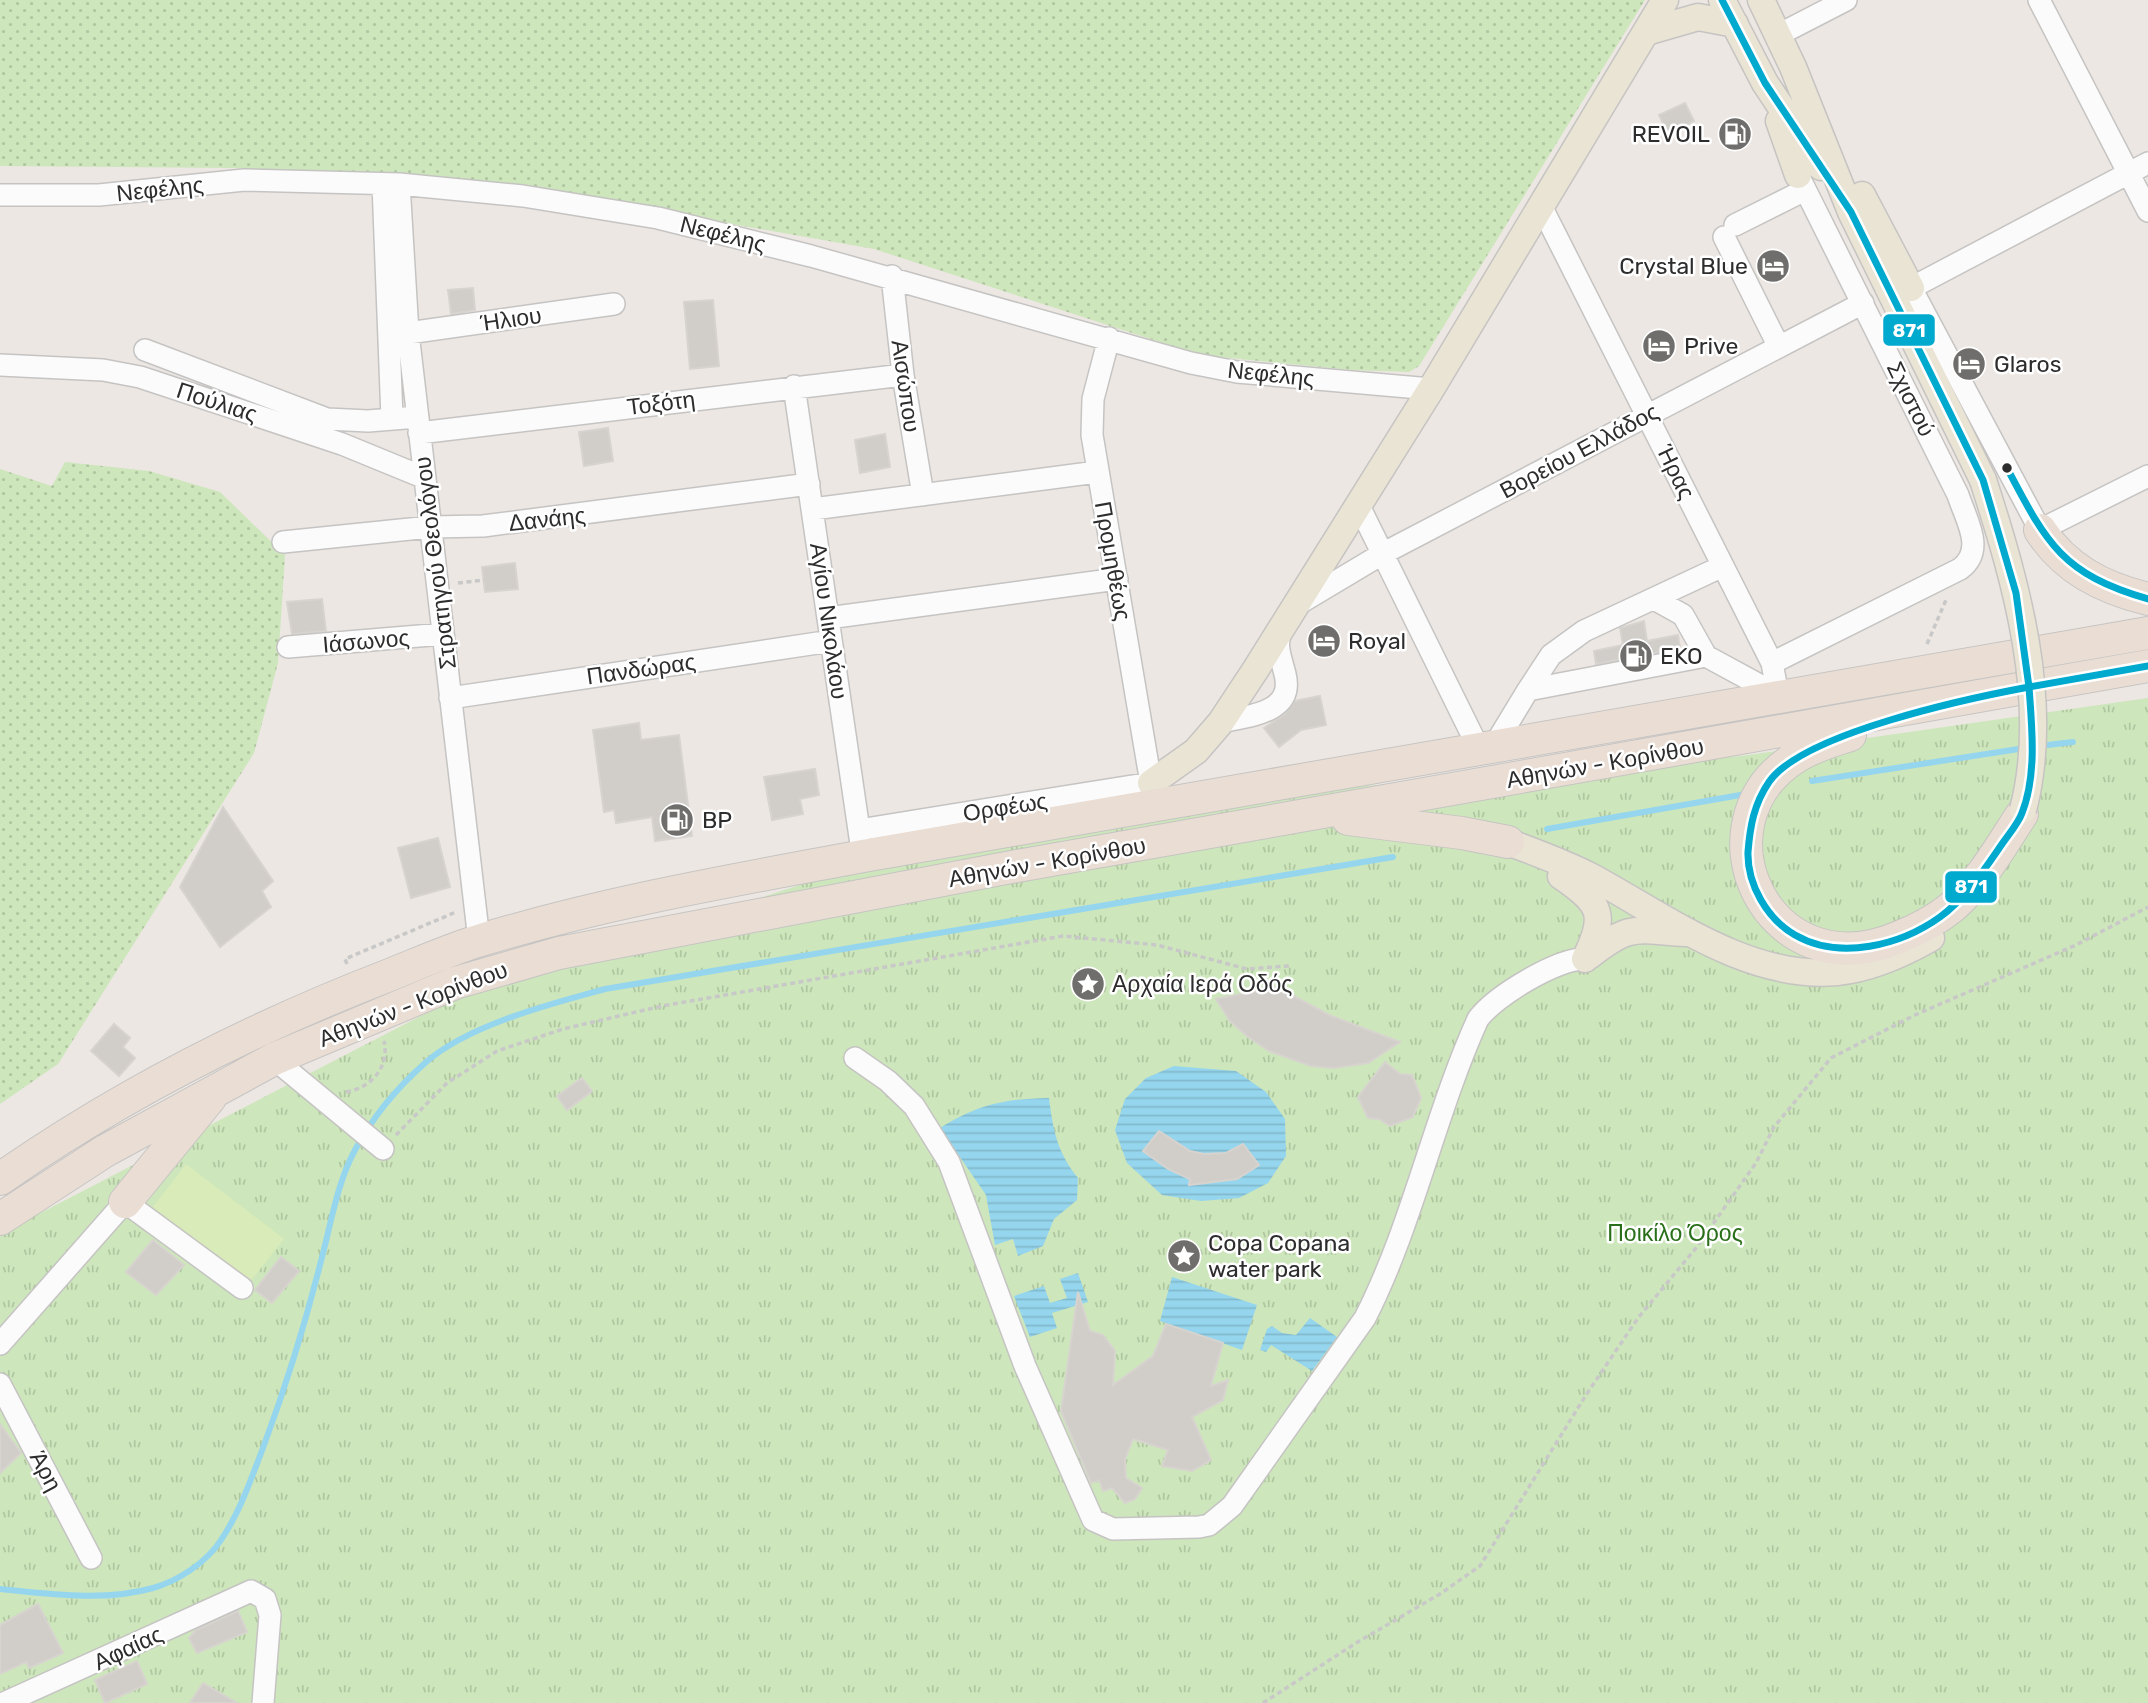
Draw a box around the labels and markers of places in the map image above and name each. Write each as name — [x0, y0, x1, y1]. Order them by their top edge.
fuel station icon: REVOIL — [1716, 115, 1754, 153]
place label: REVOIL — [1632, 120, 1710, 148]
hotel icon: Crystal Blue — [1754, 247, 1792, 285]
place label: Crystal Blue — [1619, 252, 1748, 280]
hotel icon: Prive — [1640, 327, 1678, 365]
place label: Prive — [1684, 332, 1738, 360]
hotel icon: Glaros — [1950, 345, 1988, 383]
place label: Glaros — [1994, 350, 2061, 378]
unlabelled marker — [2000, 461, 2014, 475]
hotel icon: Royal — [1305, 622, 1343, 660]
place label: Royal — [1348, 627, 1406, 655]
fuel station icon: EKO — [1617, 637, 1655, 675]
place label: EKO — [1660, 642, 1703, 670]
fuel station icon: BP — [658, 801, 696, 839]
place label: BP — [702, 806, 732, 834]
place icon: Αρχαία Ιερά Οδός — [1069, 965, 1107, 1003]
place label: Αρχαία Ιερά Οδός — [1112, 970, 1292, 998]
place label: Copa Copana water park — [1208, 1229, 1350, 1283]
place icon: Copa Copana water park — [1165, 1237, 1203, 1275]

